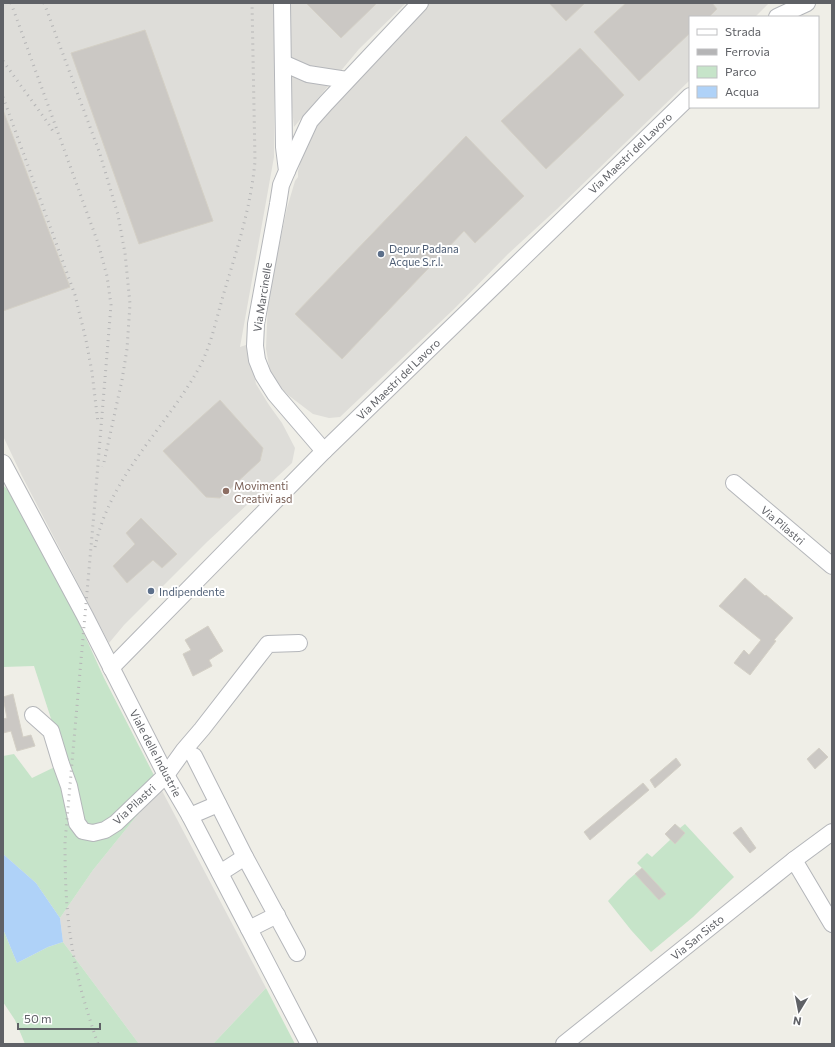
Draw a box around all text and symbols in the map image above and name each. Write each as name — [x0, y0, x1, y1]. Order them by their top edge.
legend — [689, 16, 819, 108]
text: Strada — [725, 24, 761, 38]
text: Ferrovia — [725, 44, 770, 58]
text: Parco — [725, 64, 757, 78]
text: Acqua — [725, 84, 759, 98]
street label: Via Maestri del Lavoro — [586, 110, 675, 196]
place label: Depur Padana Acque S.r.l. — [389, 242, 459, 268]
marker: Depur Padana Acque S.r.l. — [376, 249, 386, 259]
street label: Via Marcinelle — [250, 261, 274, 333]
street label: Via Maestri del Lavoro — [354, 336, 443, 422]
place label: Movimenti Creativi asd — [234, 479, 292, 505]
marker: Movimenti Creativi asd — [221, 486, 231, 496]
street label: Via Pilastri — [758, 503, 808, 547]
place label: Indipendente — [159, 585, 225, 598]
marker: Indipendente — [146, 586, 156, 596]
street label: Viale delle Industrie — [128, 707, 185, 799]
street label: Via Pilastri — [110, 781, 158, 827]
street label: Via San Sisto — [668, 912, 726, 962]
north arrow — [779, 991, 819, 1031]
scale bar — [18, 1005, 100, 1031]
text: 50 m — [24, 1011, 52, 1025]
text: N — [792, 1014, 802, 1028]

